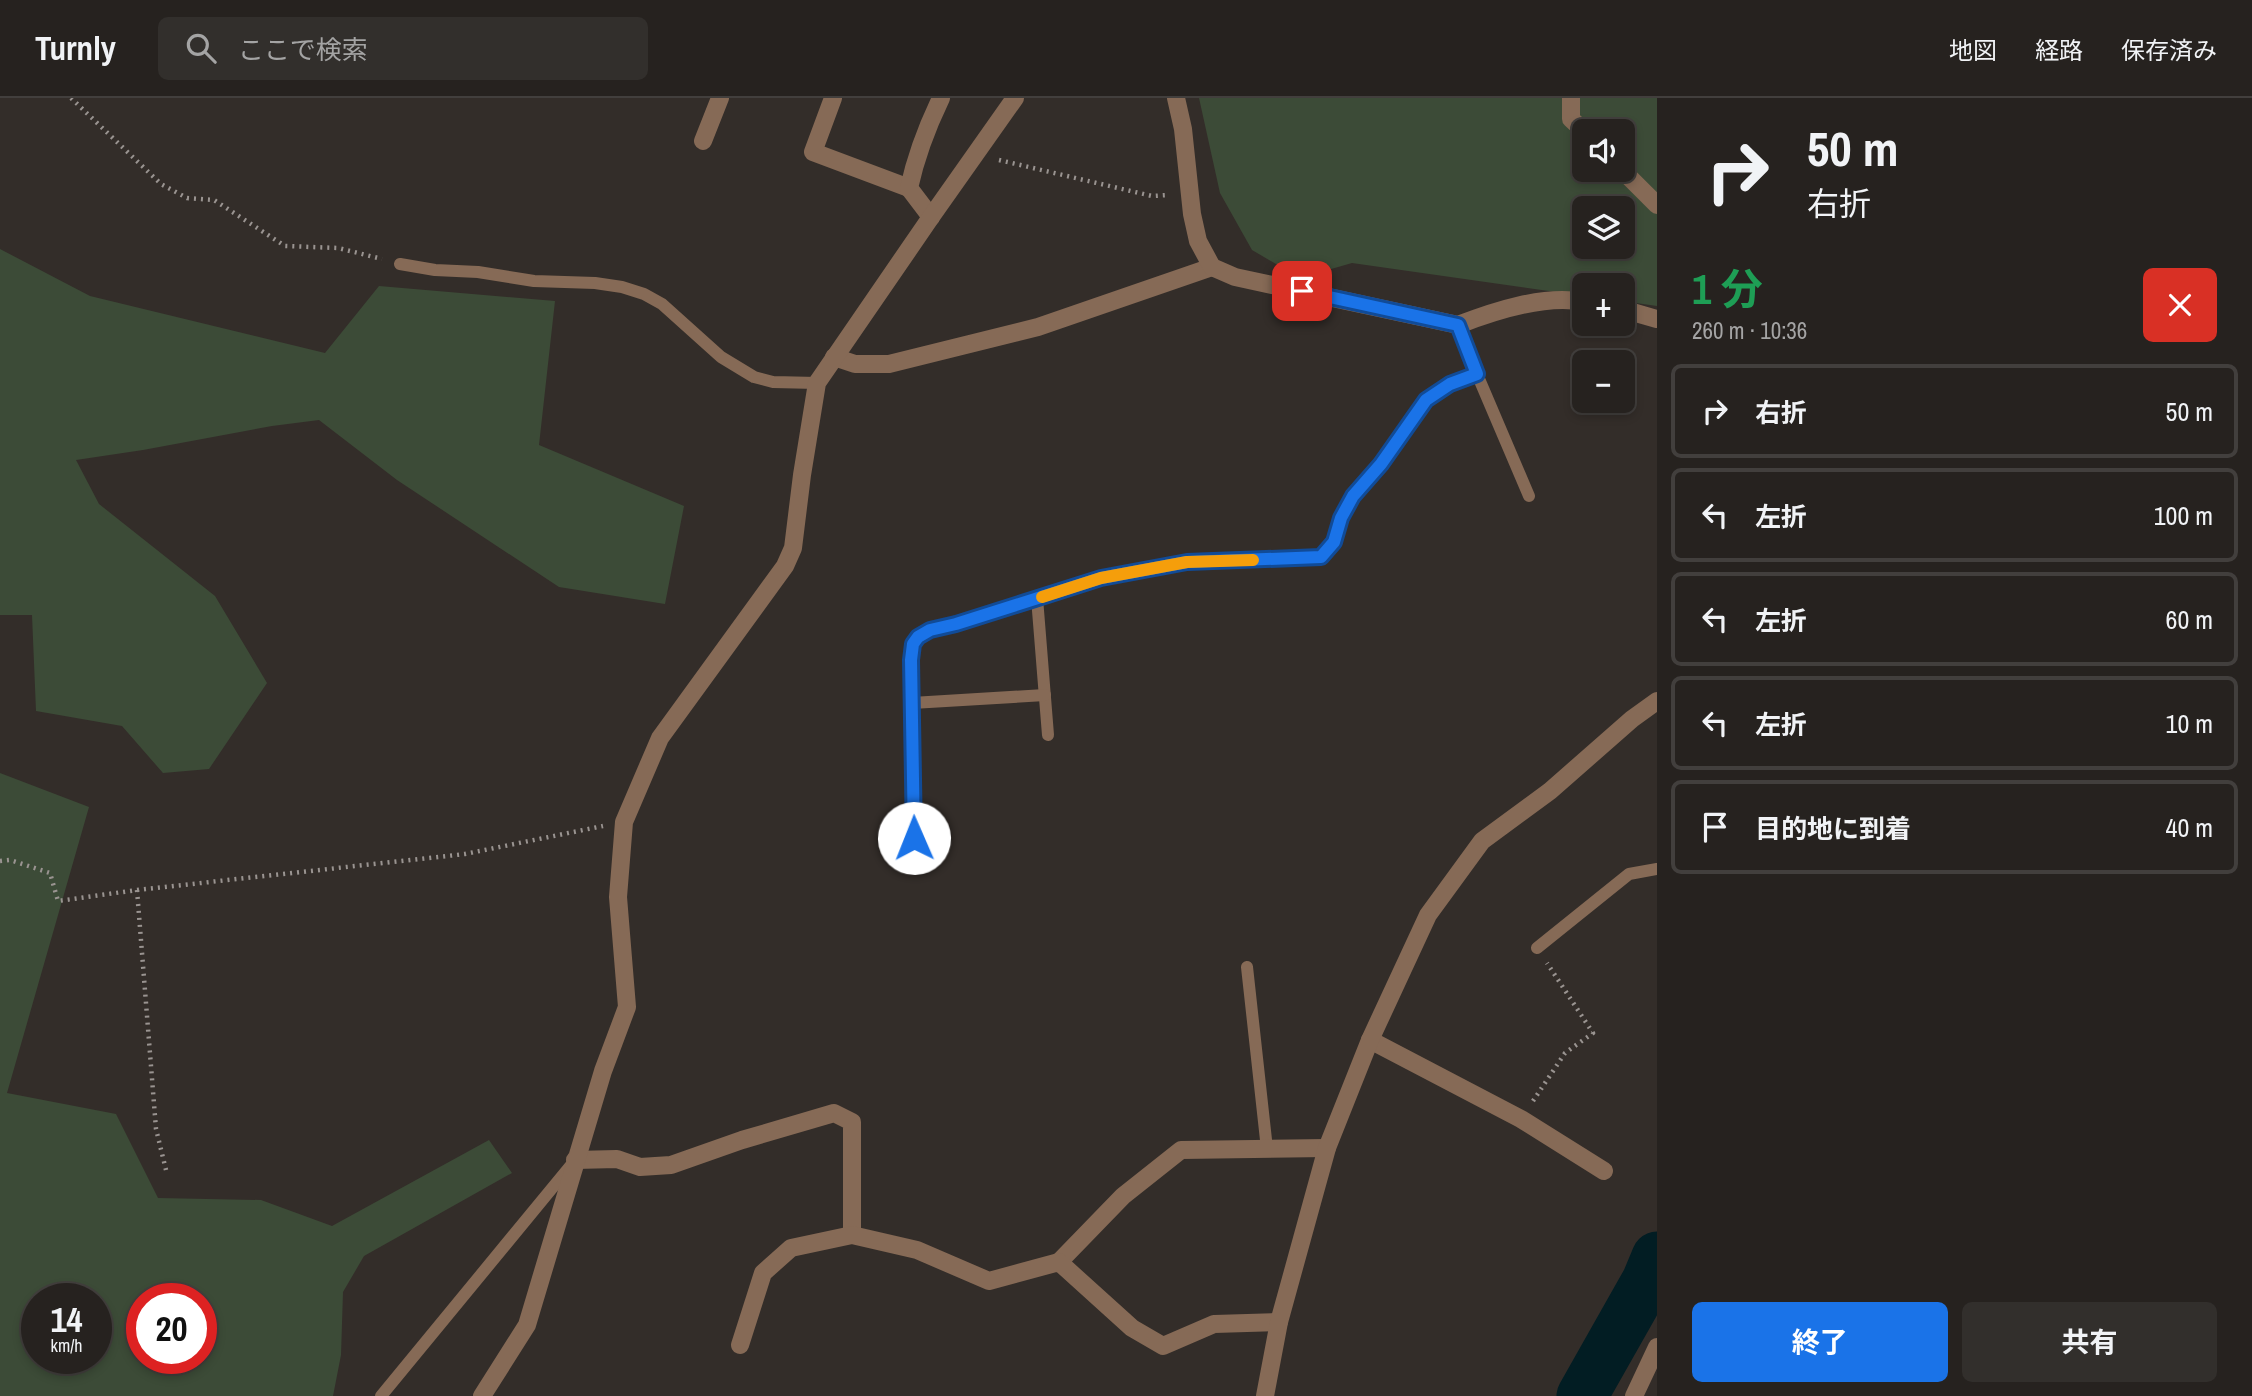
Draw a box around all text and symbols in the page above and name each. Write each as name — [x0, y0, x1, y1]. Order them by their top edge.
search box — [158, 17, 648, 80]
text: Turnly — [35, 26, 116, 70]
icon: search — [182, 29, 220, 67]
text: ここで検索 — [238, 32, 368, 67]
text: 地図 — [1949, 34, 1997, 66]
text: 経路 — [2035, 34, 2083, 66]
text: 保存済み — [2121, 34, 2217, 66]
text: 50 m — [1807, 115, 1899, 181]
map controls — [1572, 119, 1635, 413]
button: sound — [1572, 119, 1635, 182]
icon: right — [1692, 126, 1783, 217]
text: 右折 — [1807, 182, 1871, 225]
button: layers — [1572, 196, 1635, 259]
pin — [1272, 261, 1332, 321]
text: 1 分 — [1692, 261, 1763, 317]
button: close — [2143, 268, 2217, 342]
icon: arrive — [1283, 272, 1321, 310]
button: + — [1572, 273, 1635, 336]
text: 260 m · 10:36 — [1692, 315, 1807, 346]
button: − — [1572, 350, 1635, 413]
icon: right — [1696, 392, 1734, 430]
text: 50 m — [2166, 394, 2213, 429]
text: 右折 — [1755, 395, 1807, 430]
icon: left — [1696, 496, 1734, 534]
text: 100 m — [2154, 498, 2213, 533]
text: 左折 — [1755, 499, 1807, 534]
icon: left — [1696, 600, 1734, 638]
text: 60 m — [2166, 602, 2213, 637]
text: 左折 — [1755, 603, 1807, 638]
icon: left — [1696, 704, 1734, 742]
text: 10 m — [2166, 706, 2213, 741]
text: 左折 — [1755, 707, 1807, 742]
position arrow — [877, 801, 951, 875]
icon: arrive — [1696, 808, 1734, 846]
text: 40 m — [2166, 810, 2213, 845]
text: 目的地に到着 — [1755, 811, 1911, 846]
speed limit sign: 20 — [126, 1283, 217, 1374]
text: 14 — [51, 1296, 82, 1343]
button: 終了 — [1692, 1302, 1948, 1382]
button: 共有 — [1962, 1302, 2217, 1382]
text: km/h — [51, 1333, 83, 1358]

